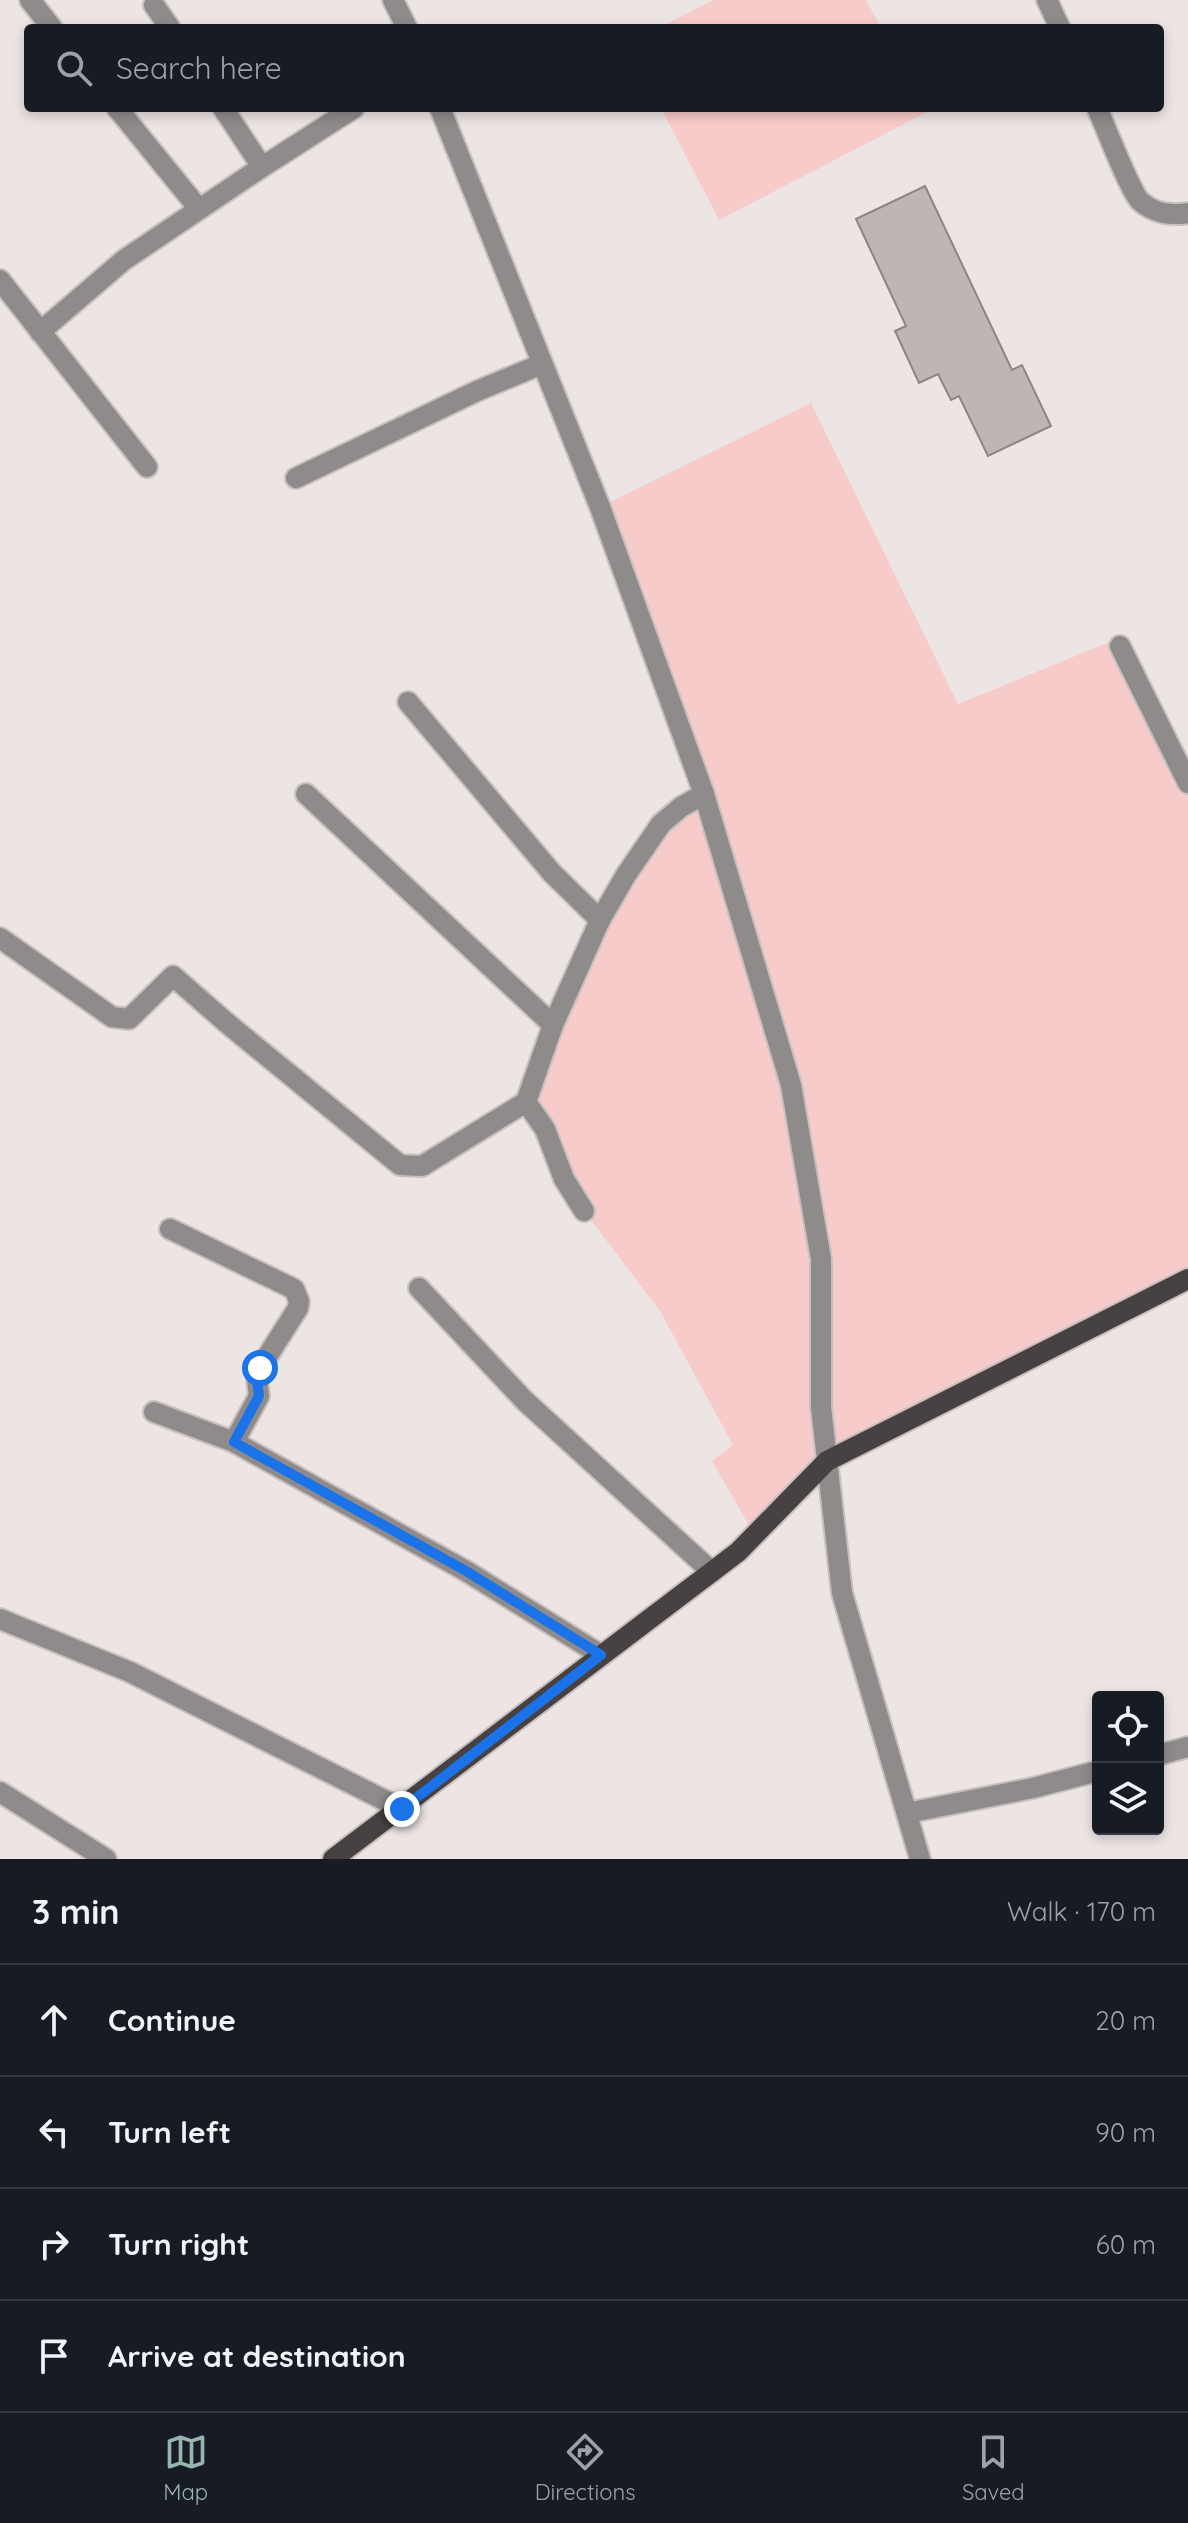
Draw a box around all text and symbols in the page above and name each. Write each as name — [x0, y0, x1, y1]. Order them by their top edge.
search box — [24, 24, 1164, 112]
icon: search — [52, 46, 96, 90]
text: Search here — [116, 49, 282, 87]
route start — [242, 1350, 278, 1386]
map controls — [1092, 1691, 1164, 1835]
button: locate — [1092, 1691, 1164, 1763]
button: layers — [1092, 1763, 1164, 1835]
route end — [384, 1791, 420, 1827]
text: 3 min — [32, 1890, 119, 1933]
text: Walk · 170 m — [1007, 1895, 1156, 1928]
icon: ahead — [32, 1998, 76, 2042]
text: Continue — [108, 2001, 236, 2039]
text: 20 m — [1095, 2004, 1156, 2037]
icon: left — [32, 2110, 76, 2154]
text: Turn left — [108, 2113, 231, 2151]
text: 90 m — [1095, 2116, 1156, 2149]
icon: right — [32, 2222, 76, 2266]
text: Turn right — [108, 2225, 249, 2263]
text: 60 m — [1096, 2228, 1156, 2261]
icon: arrive — [32, 2334, 76, 2378]
text: Arrive at destination — [108, 2337, 406, 2375]
tab: Map — [163, 2430, 208, 2506]
tab: Directions — [535, 2430, 635, 2506]
tab: Saved — [962, 2430, 1025, 2506]

